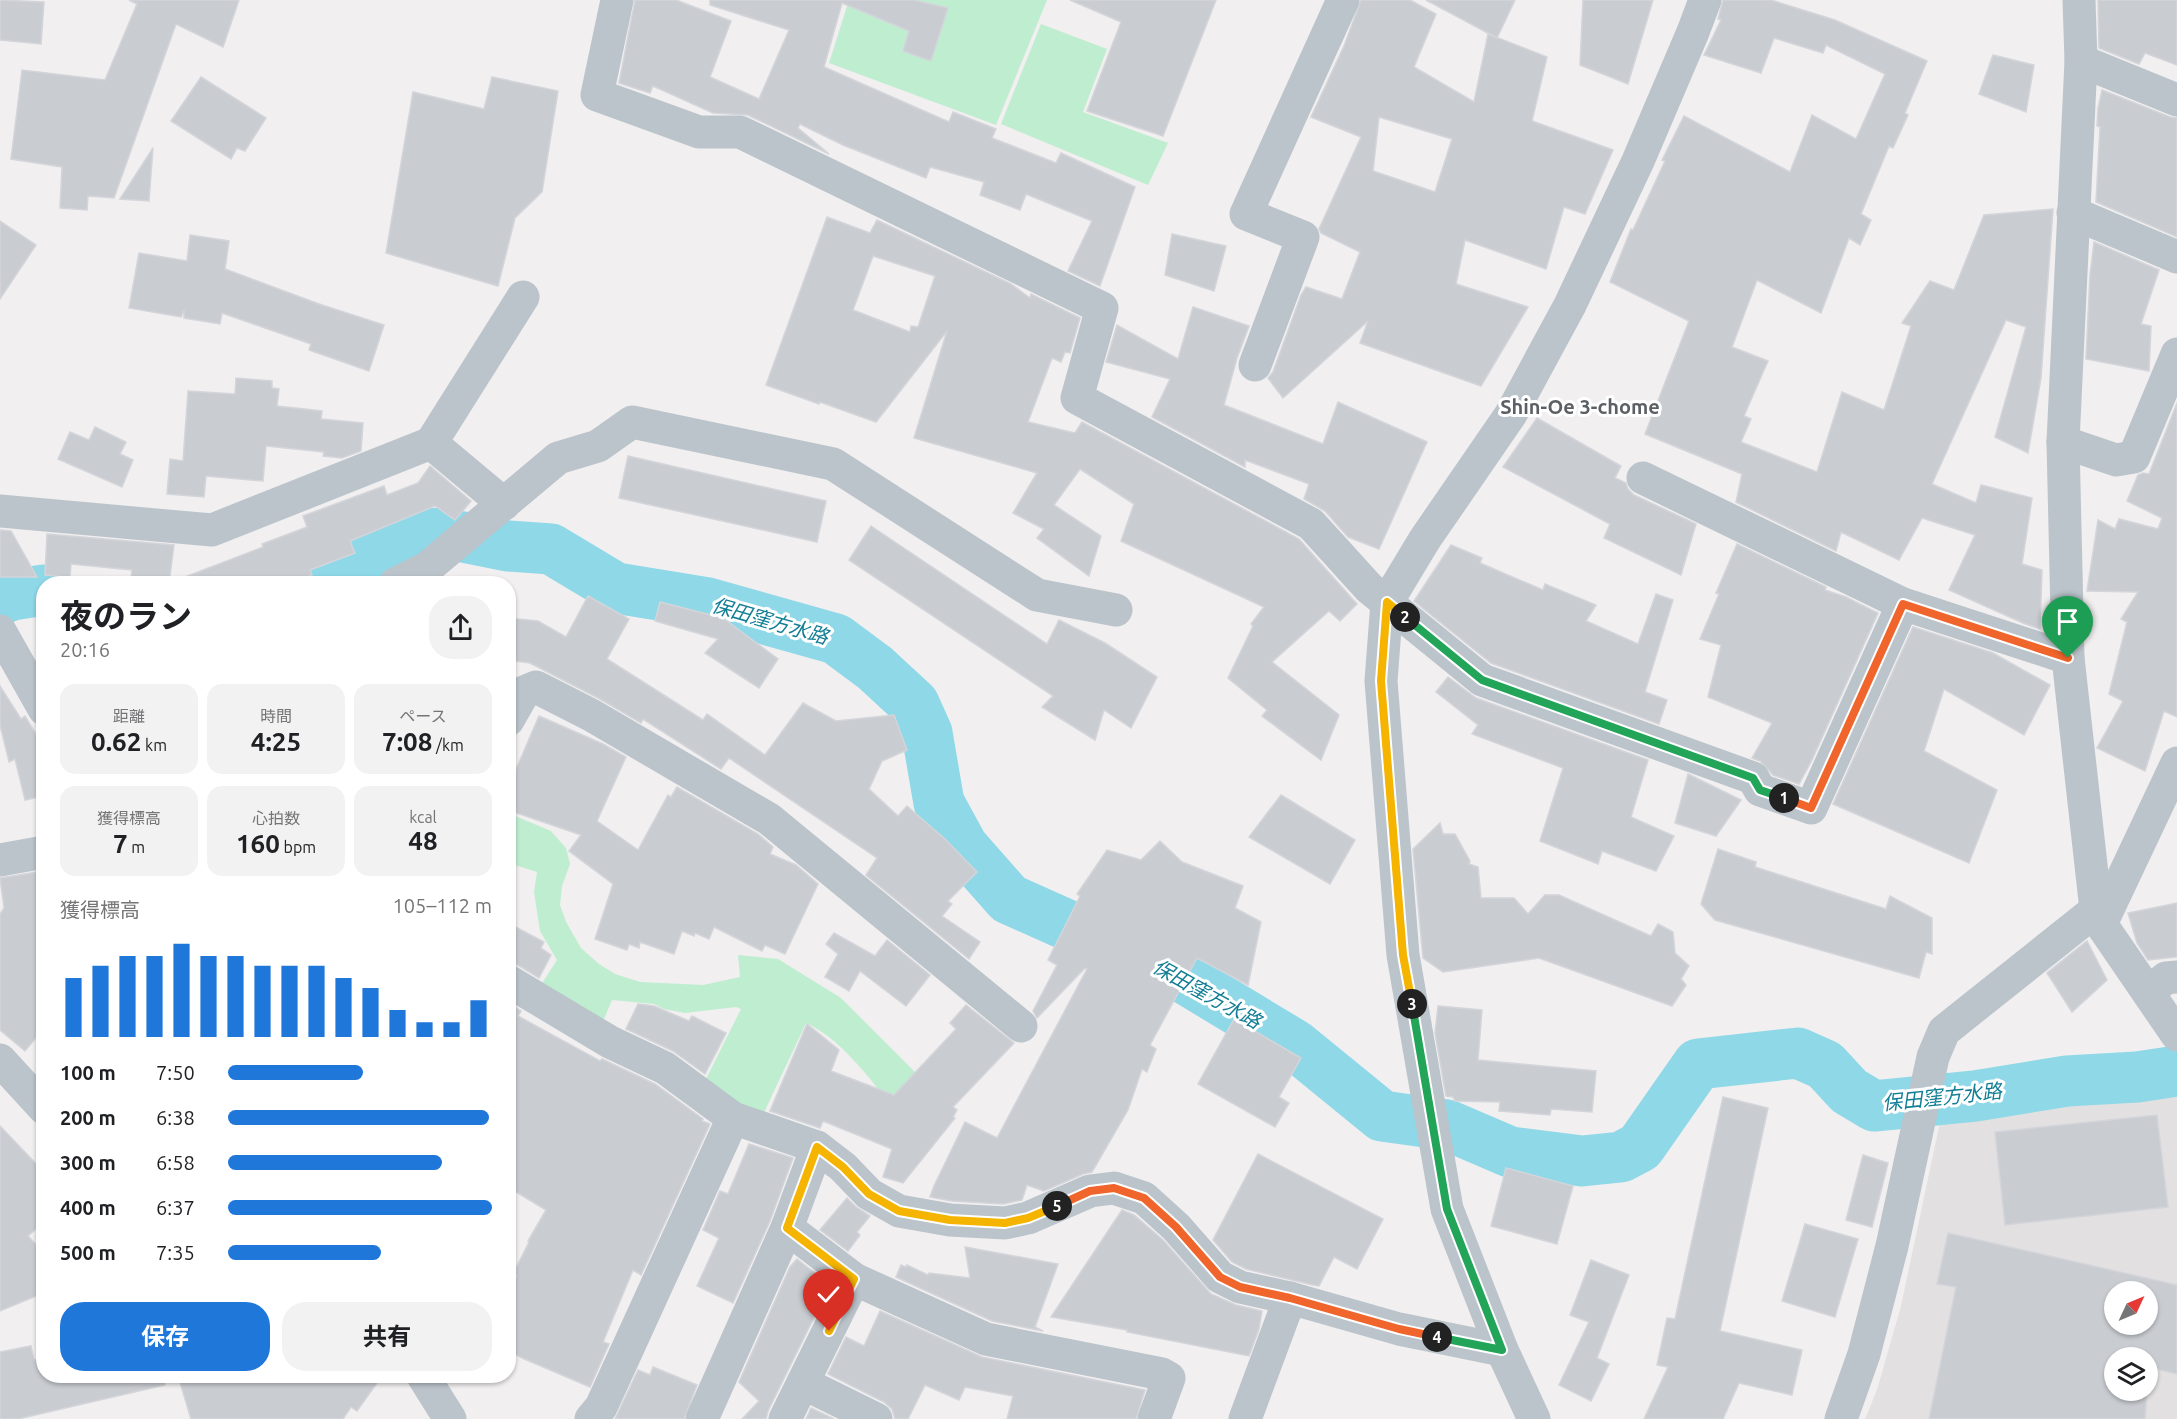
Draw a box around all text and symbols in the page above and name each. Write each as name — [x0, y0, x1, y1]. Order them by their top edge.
district label: Shin-Oe 3-chome — [1500, 395, 1660, 418]
water label: 保田窪方水路 — [709, 593, 833, 649]
button: share — [429, 596, 492, 659]
pin — [2042, 596, 2093, 658]
text: 夜のラン — [60, 597, 192, 634]
pin: 2 — [1390, 602, 1420, 632]
icon: arrive — [2051, 605, 2084, 638]
text: 2 — [1400, 608, 1410, 626]
text: 20:16 — [60, 638, 110, 661]
text: 距離 — [113, 707, 145, 725]
text: 時間 — [260, 707, 292, 725]
text: ペース — [399, 707, 447, 725]
text: 0.62 — [91, 727, 141, 756]
text: 4:25 — [251, 727, 301, 756]
text: 7:08 — [382, 727, 432, 756]
text: km — [141, 736, 167, 754]
text: /km — [432, 736, 464, 754]
pin: 1 — [1769, 783, 1799, 813]
text: 1 — [1779, 789, 1789, 807]
text: kcal — [409, 808, 437, 826]
text: 獲得標高 — [97, 809, 161, 827]
text: 心拍数 — [252, 809, 300, 827]
text: 48 — [408, 826, 438, 855]
text: 7 — [113, 829, 128, 858]
text: 160 — [236, 829, 280, 858]
text: m — [128, 838, 145, 856]
text: bpm — [280, 838, 316, 856]
text: 105–112 m — [393, 894, 492, 917]
text: 獲得標高 — [60, 898, 140, 921]
water label: 保田窪方水路 — [1149, 954, 1267, 1034]
pin: 3 — [1397, 989, 1427, 1019]
text: 3 — [1407, 995, 1417, 1013]
text: 100 m — [60, 1061, 116, 1084]
text: 7:50 — [156, 1061, 195, 1084]
water label: 保田窪方水路 — [1881, 1079, 2005, 1114]
text: 200 m — [60, 1106, 116, 1129]
text: 6:38 — [156, 1106, 195, 1129]
text: 300 m — [60, 1151, 116, 1174]
text: 6:58 — [156, 1151, 195, 1174]
pin: 5 — [1042, 1191, 1072, 1221]
text: 400 m — [60, 1196, 116, 1219]
text: 6:37 — [156, 1196, 195, 1219]
text: 5 — [1052, 1197, 1062, 1215]
text: 500 m — [60, 1241, 116, 1264]
text: 7:35 — [156, 1241, 195, 1264]
pin — [803, 1269, 854, 1331]
icon: check — [812, 1278, 845, 1311]
north arrow — [2104, 1281, 2158, 1335]
map controls — [2104, 1281, 2158, 1401]
button: 保存 — [60, 1302, 270, 1371]
button: 共有 — [282, 1302, 492, 1371]
pin: 4 — [1422, 1322, 1452, 1352]
text: 4 — [1432, 1328, 1442, 1346]
button: layers — [2104, 1347, 2158, 1401]

